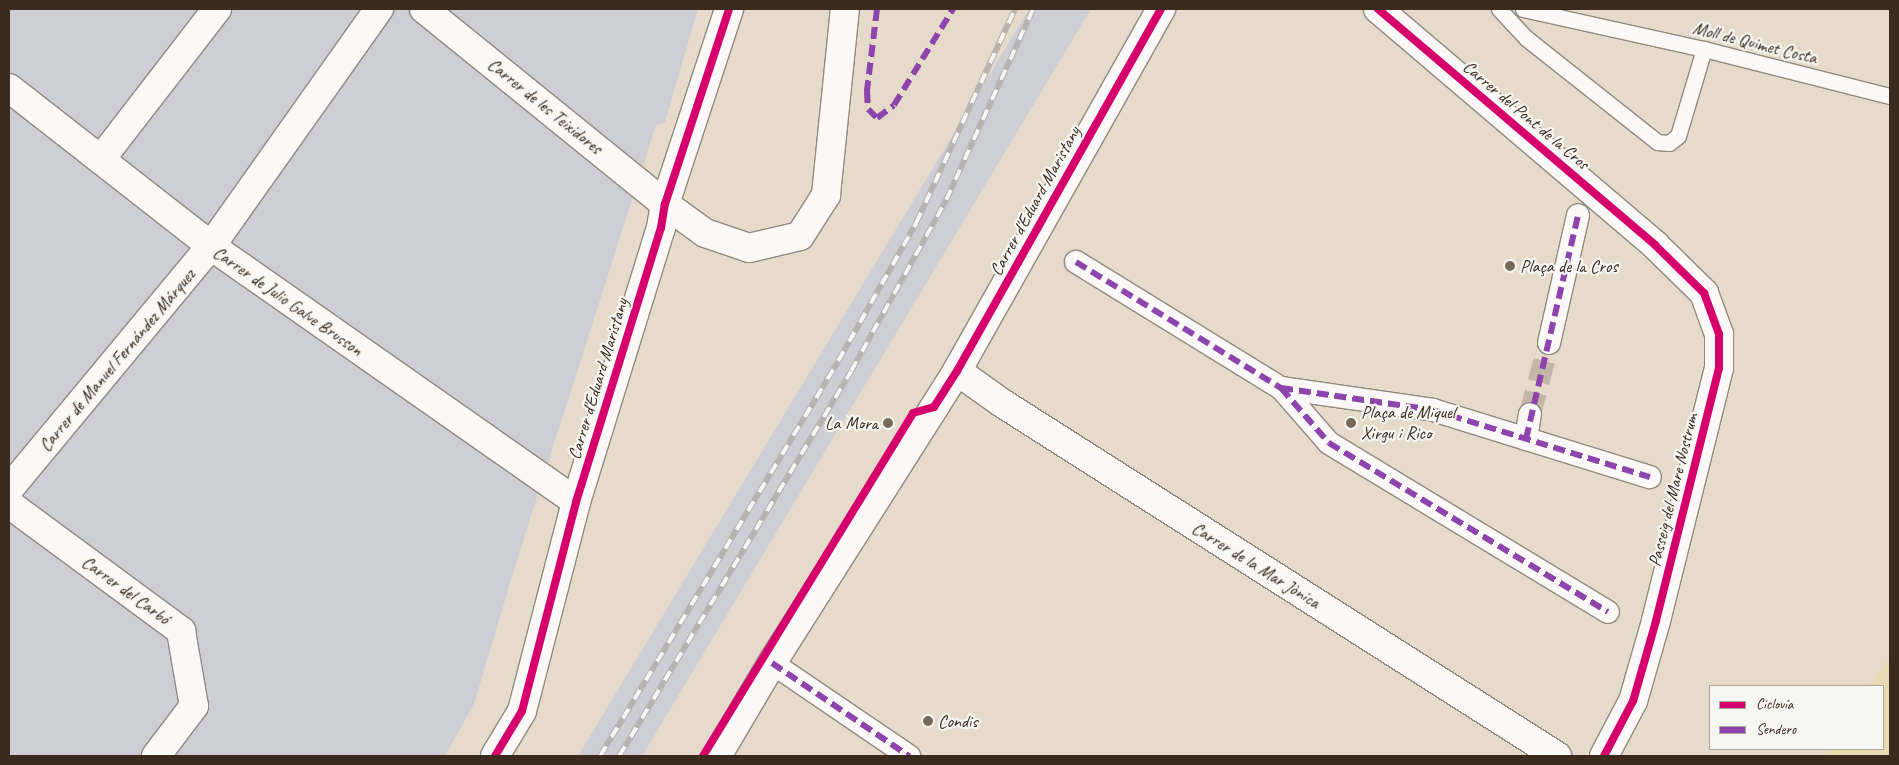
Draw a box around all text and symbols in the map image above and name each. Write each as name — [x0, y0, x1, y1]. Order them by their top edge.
street label: Moll de Quimet Costa — [1691, 17, 1819, 69]
street label: Carrer de les Teixidores — [484, 54, 606, 158]
street label: Carrer del Pont de la Cros — [1458, 56, 1594, 174]
street label: Carrer d'Eduard Maristany — [985, 122, 1085, 280]
street label: Carrer de Julio Galve Brusson — [209, 241, 367, 361]
place label: Plaça de la Cros — [1520, 255, 1618, 277]
marker: Plaça de la Cros — [1504, 260, 1516, 272]
street label: Carrer de Manuel Fernández Márquez — [34, 264, 200, 456]
street label: Carrer d'Eduard Maristany — [563, 296, 633, 462]
place label: Plaça de Miquel Xirgu i Rico — [1361, 402, 1455, 444]
street label: Passeig del Mare Nostrum — [1643, 411, 1703, 569]
place label: La Mora — [825, 412, 878, 434]
marker: La Mora — [882, 417, 894, 429]
marker: Plaça de Miquel Xirgu i Rico — [1345, 417, 1357, 429]
street label: Carrer de la Mar Jònica — [1188, 517, 1324, 613]
street label: Carrer del Carbó — [78, 551, 174, 629]
legend — [1709, 685, 1884, 750]
text: Ciclovía — [1756, 695, 1793, 714]
place label: Condis — [938, 710, 978, 732]
marker: Condis — [922, 715, 934, 727]
text: Sendero — [1756, 720, 1796, 739]

